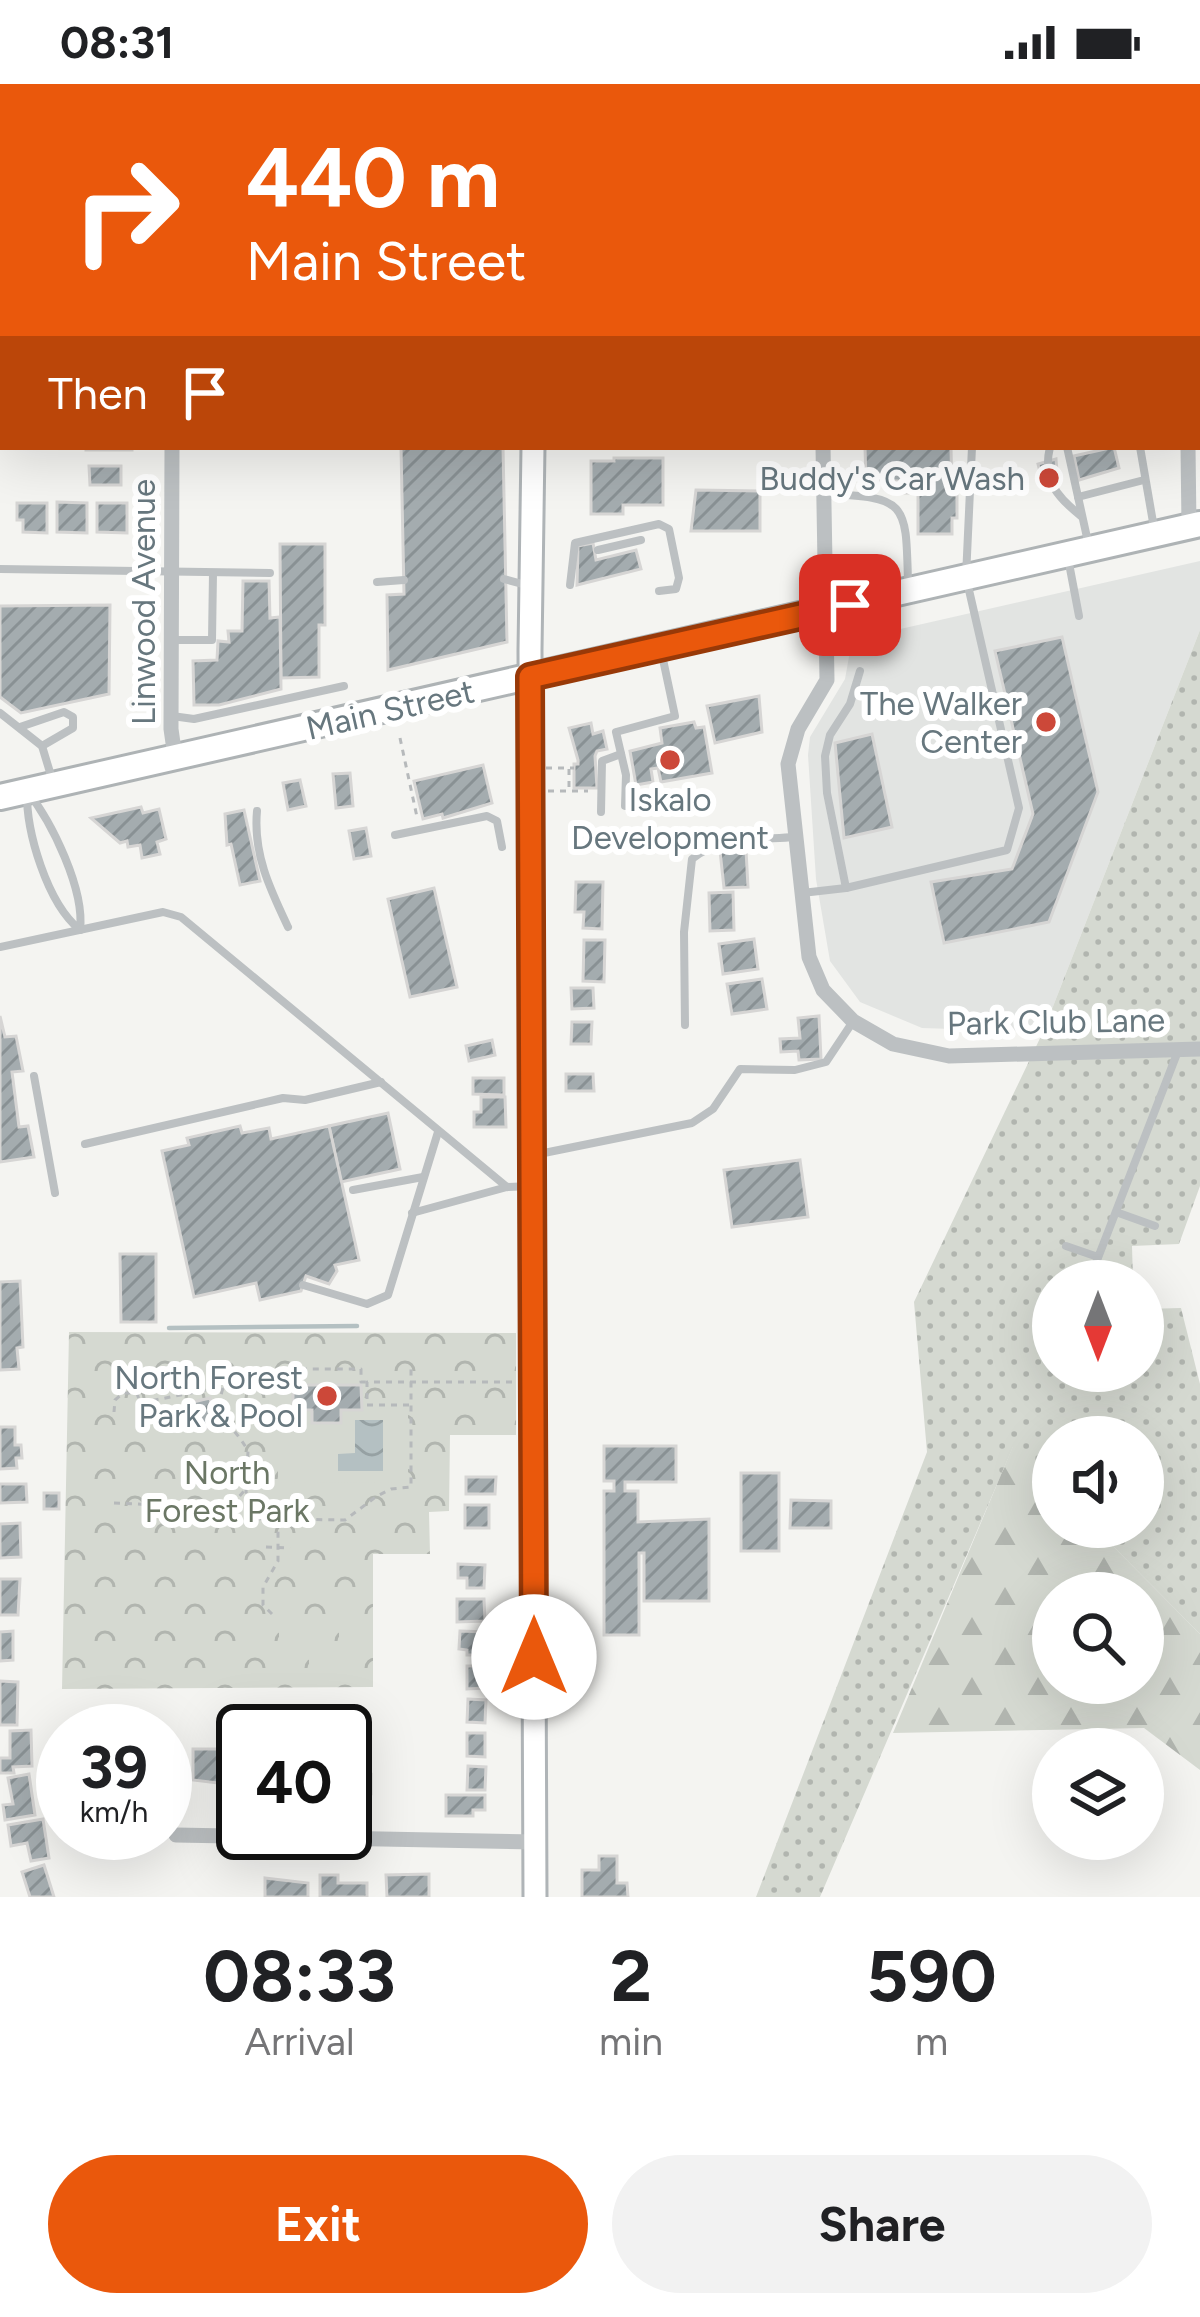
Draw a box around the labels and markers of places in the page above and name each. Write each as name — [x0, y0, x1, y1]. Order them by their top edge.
place label: Buddy's Car Wash — [759, 459, 1025, 498]
marker: Buddy's Car Wash — [1036, 465, 1062, 491]
pin — [799, 554, 901, 656]
place label: The Walker Center — [860, 684, 1022, 761]
marker: The Walker Center — [1033, 709, 1059, 735]
marker: Iskalo Development — [657, 747, 683, 773]
place label: Iskalo Development — [571, 780, 769, 857]
place label: North Forest Park & Pool — [114, 1358, 303, 1435]
marker: North Forest Park & Pool — [314, 1383, 340, 1409]

